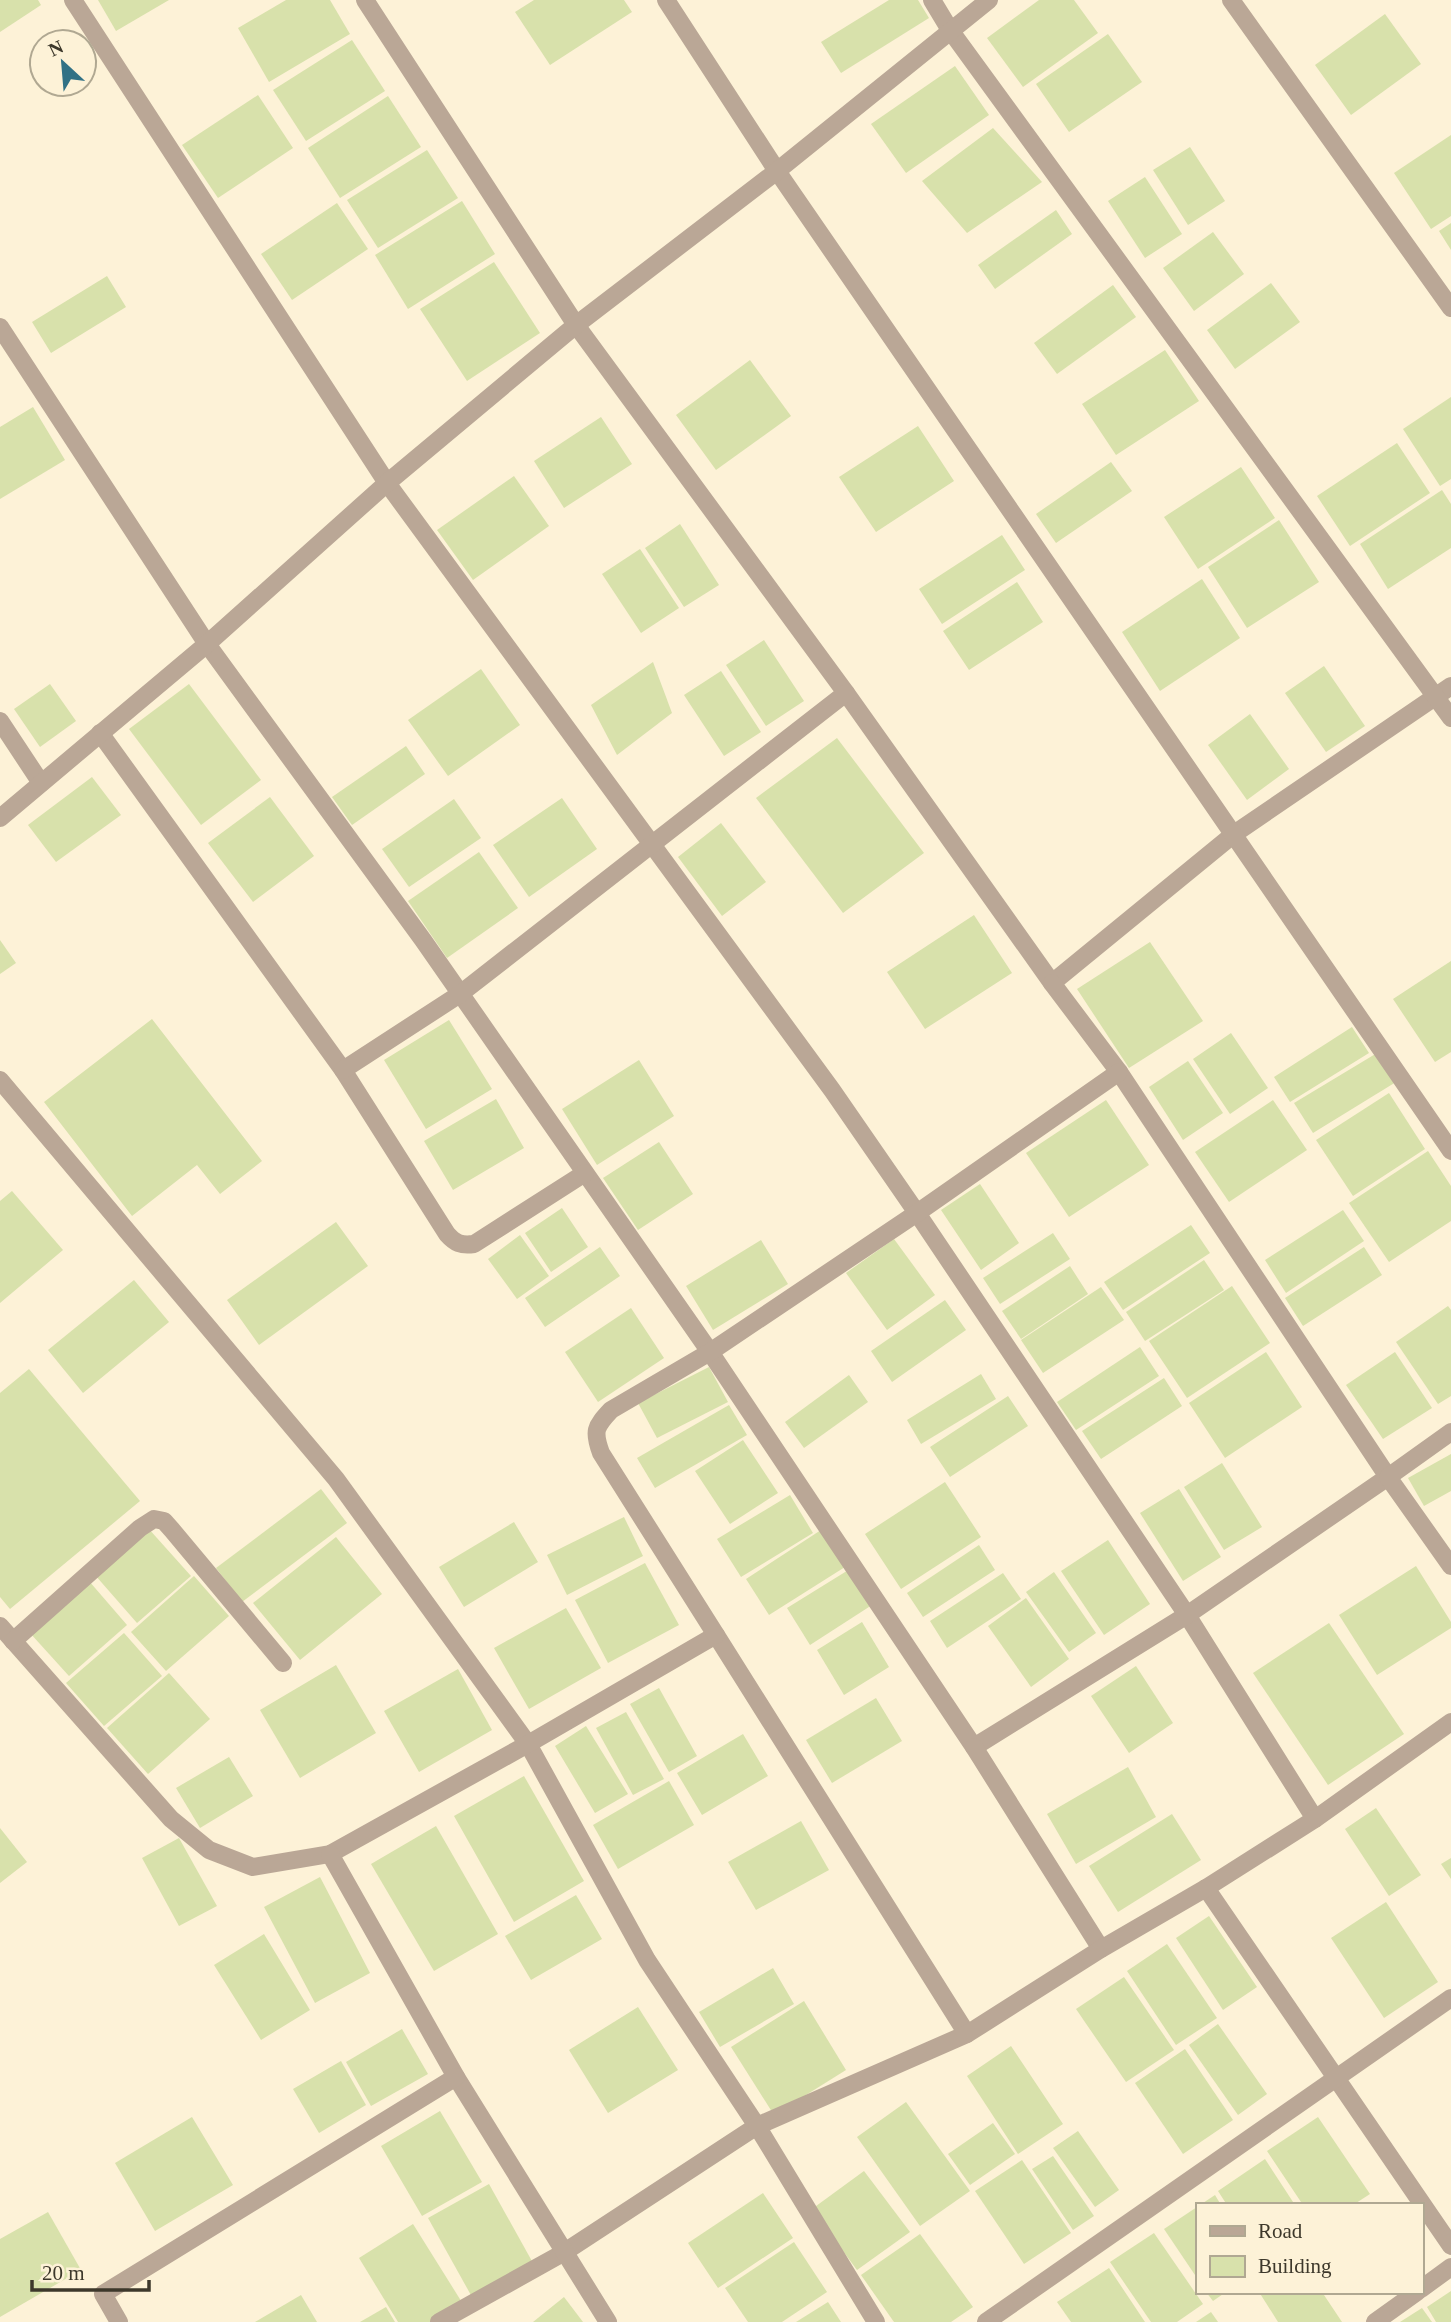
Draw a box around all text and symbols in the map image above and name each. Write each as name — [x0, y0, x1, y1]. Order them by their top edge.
north arrow — [28, 28, 98, 98]
text: N — [45, 36, 67, 61]
legend — [1196, 2203, 1423, 2294]
text: Road — [1258, 2219, 1303, 2243]
scale bar — [32, 2248, 149, 2292]
text: Building — [1258, 2254, 1332, 2278]
text: 20 m — [42, 2261, 85, 2285]

